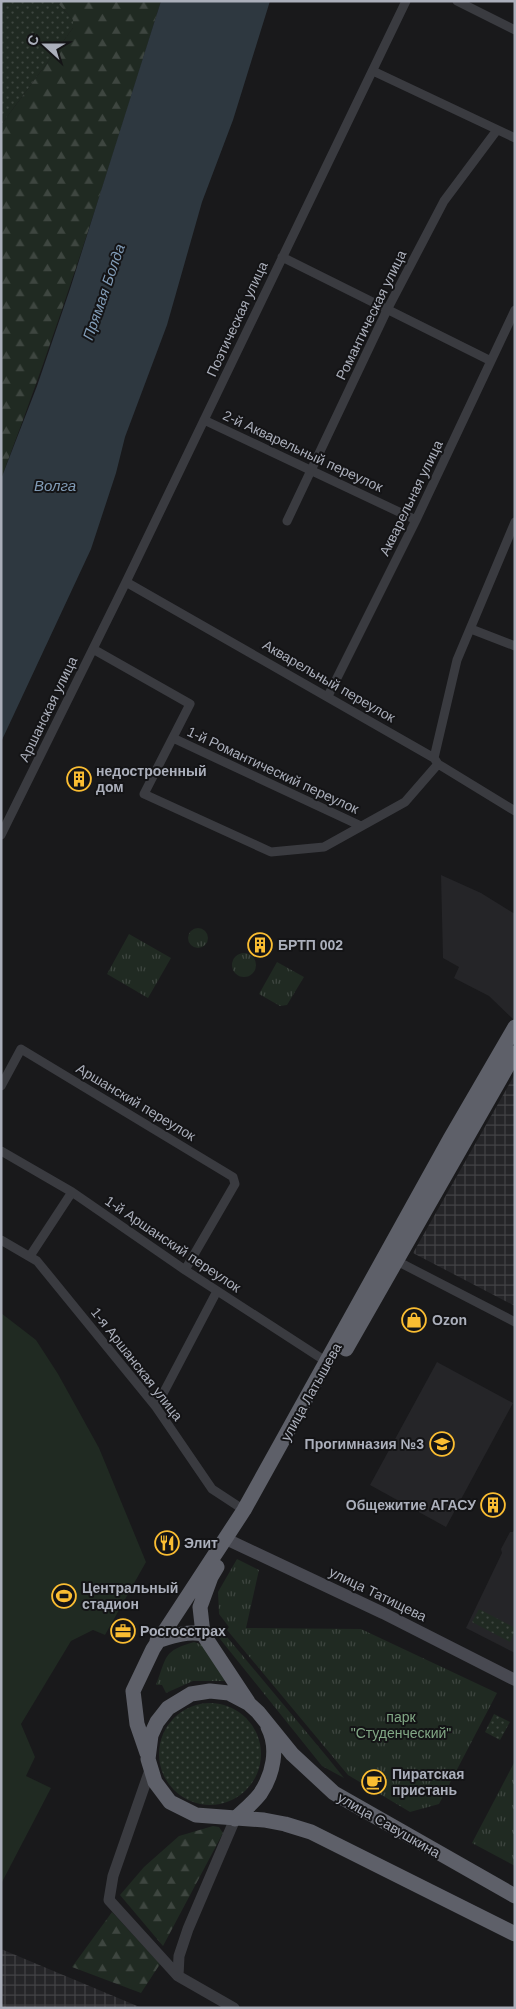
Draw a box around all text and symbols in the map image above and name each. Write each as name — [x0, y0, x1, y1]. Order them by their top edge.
north arrow — [20, 20, 70, 70]
text: С — [24, 33, 42, 48]
water label: Прямая Болда — [79, 241, 128, 342]
street label: Романтическая улица — [333, 247, 409, 382]
street label: Поэтическая улица — [203, 259, 271, 379]
street label: 2-й Акварельный переулок — [221, 407, 386, 495]
street label: Акварельная улица — [376, 437, 446, 558]
water label: Волга — [34, 477, 76, 494]
street label: Акварельный переулок — [260, 636, 399, 726]
street label: Аршанская улица — [16, 654, 80, 764]
street label: 1-й Романтический переулок — [185, 723, 362, 817]
place label: недостроенный дом — [96, 763, 207, 795]
building icon: недостроенный дом — [66, 766, 92, 792]
building icon: БРТП 002 — [247, 932, 273, 958]
place label: БРТП 002 — [278, 937, 343, 953]
street label: Аршанский переулок — [73, 1060, 199, 1144]
street label: 1-й Аршанский переулок — [102, 1193, 245, 1296]
street label: 1-я Аршанская улица — [88, 1304, 186, 1424]
shop icon: Ozon — [401, 1307, 427, 1333]
place label: Ozon — [432, 1312, 467, 1328]
street label: улица Латышева — [277, 1340, 345, 1444]
school or university icon: Прогимназия №3 — [429, 1431, 455, 1457]
place label: Прогимназия №3 — [305, 1436, 424, 1452]
building icon: Общежитие АГАСУ — [480, 1492, 506, 1518]
place label: Общежитие АГАСУ — [346, 1497, 476, 1513]
restaurant icon: Элит — [154, 1530, 180, 1556]
place label: Элит — [184, 1535, 218, 1551]
street label: улица Татищева — [327, 1564, 429, 1625]
place label: Центральный стадион — [82, 1580, 178, 1612]
sports icon: Центральный стадион — [51, 1583, 77, 1609]
office icon: Росгосстрах — [110, 1618, 136, 1644]
place label: Росгосстрах — [140, 1623, 226, 1639]
park label: парк "Студенческий" — [351, 1709, 451, 1741]
place label: Пиратская пристань — [392, 1766, 464, 1798]
cafe icon: Пиратская пристань — [361, 1769, 387, 1795]
street label: улица Савушкина — [335, 1789, 443, 1861]

